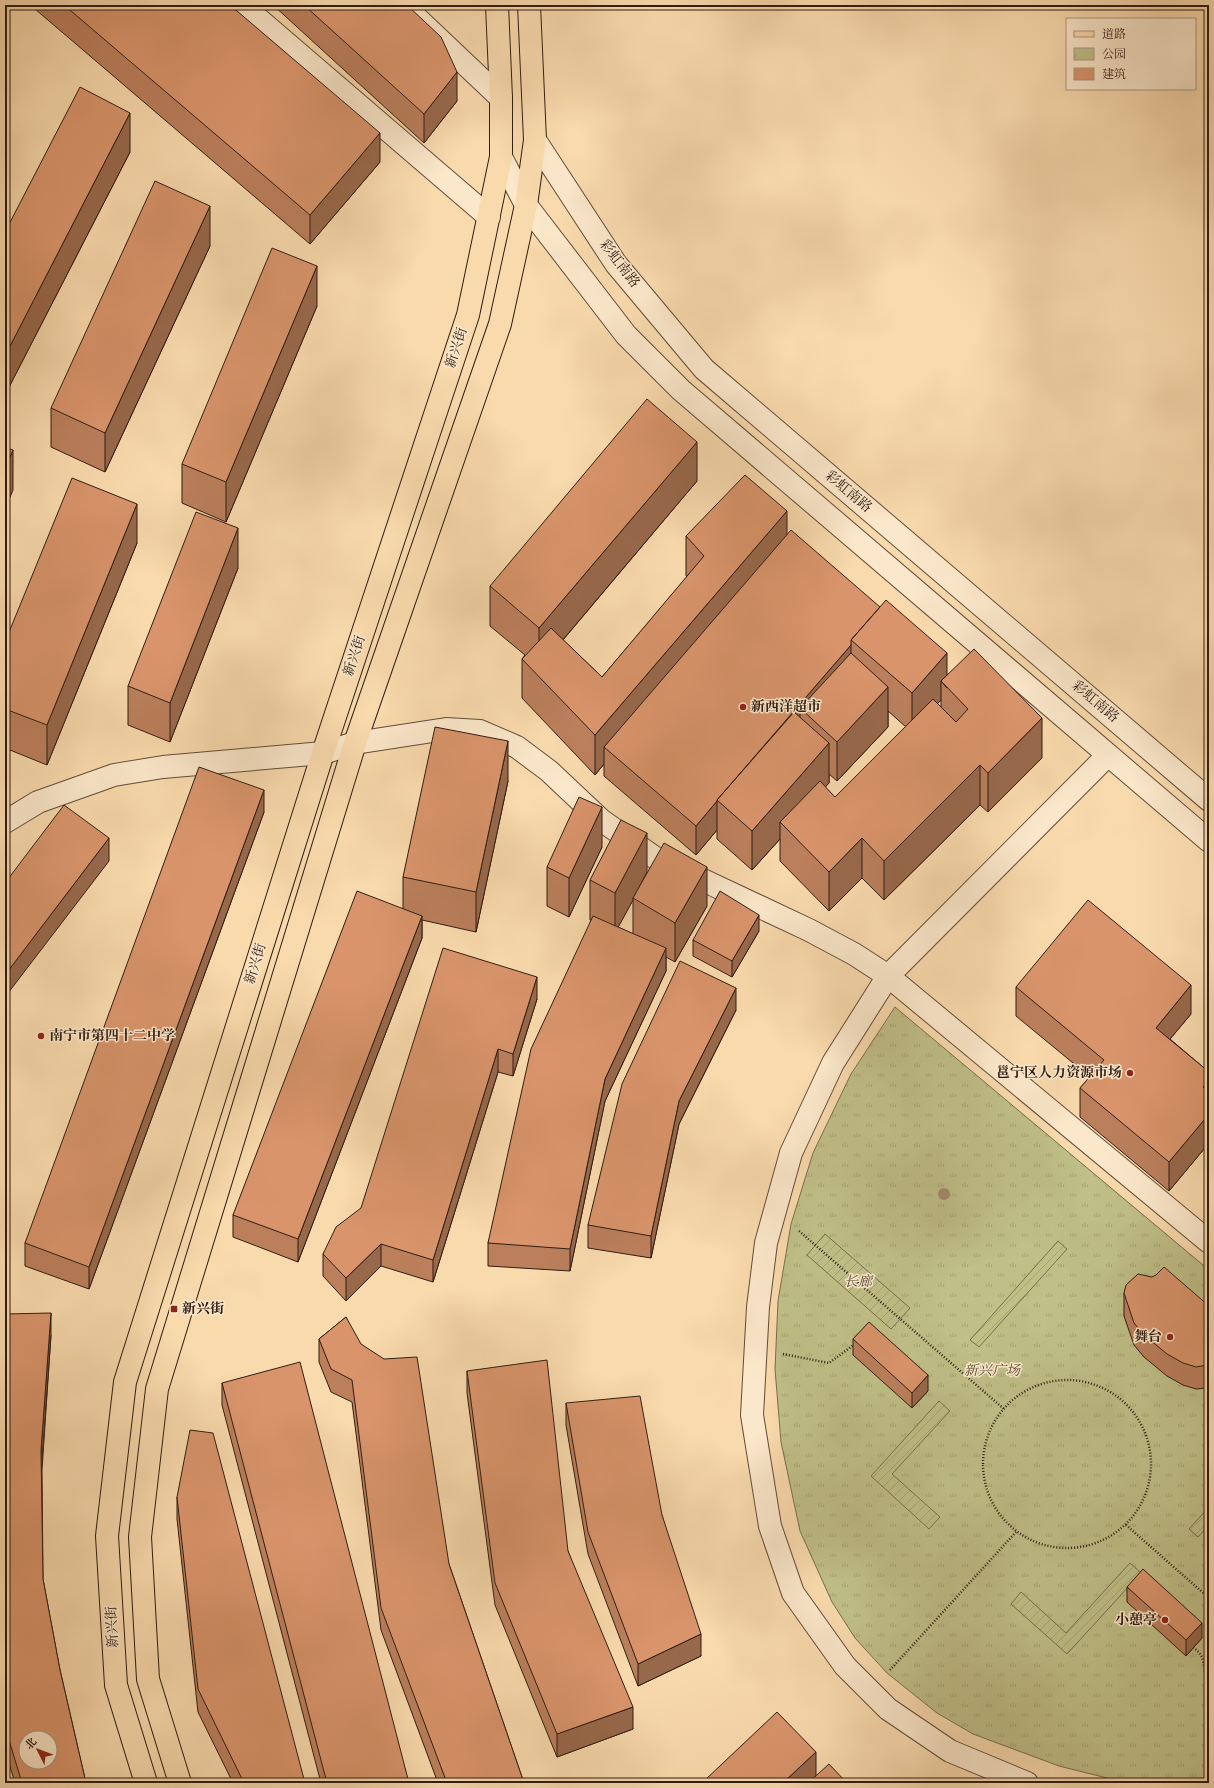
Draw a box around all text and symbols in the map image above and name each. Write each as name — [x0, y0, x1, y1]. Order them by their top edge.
legend — [1066, 18, 1196, 90]
text: 道路 — [1102, 27, 1126, 43]
text: 公园 — [1102, 47, 1126, 63]
text: 建筑 — [1102, 67, 1126, 83]
street label: 彩虹南路 — [595, 236, 643, 292]
street label: 新兴街 — [441, 325, 473, 371]
street label: 彩虹南路 — [820, 467, 876, 517]
street label: 新兴街 — [339, 633, 371, 679]
street label: 彩虹南路 — [1067, 677, 1123, 727]
place label: 新西洋超市 — [751, 698, 821, 717]
marker: 新西洋超市 — [738, 702, 748, 712]
street label: 新兴街 — [241, 941, 271, 987]
place label: 南宁市第四十二中学 — [49, 1027, 175, 1046]
marker: 南宁市第四十二中学 — [36, 1031, 46, 1041]
place label: 邕宁区人力资源市场 — [996, 1064, 1122, 1083]
marker: 邕宁区人力资源市场 — [1125, 1068, 1135, 1078]
park label: 长廊 — [844, 1273, 874, 1292]
place label: 新兴街 — [182, 1300, 224, 1319]
marker: 新兴街 — [169, 1304, 179, 1314]
place label: 舞台 — [1134, 1328, 1162, 1347]
marker: 舞台 — [1165, 1332, 1175, 1342]
park label: 新兴广场 — [964, 1362, 1021, 1381]
street label: 新兴街 — [102, 1606, 124, 1648]
place label: 小憩亭 — [1115, 1611, 1157, 1630]
marker: 小憩亭 — [1160, 1615, 1170, 1625]
north arrow — [18, 1730, 58, 1770]
text: 北 — [22, 1735, 41, 1753]

